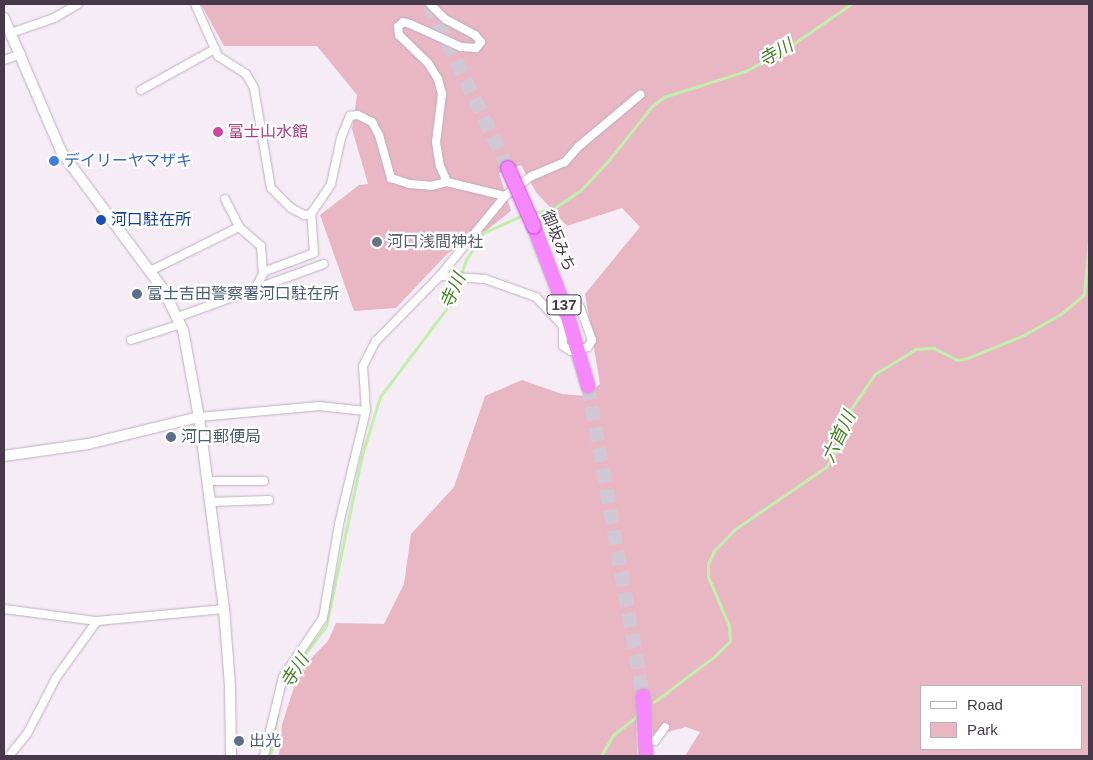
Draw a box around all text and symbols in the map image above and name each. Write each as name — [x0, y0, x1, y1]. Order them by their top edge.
water label: 寺川 — [755, 35, 797, 71]
place label: 富士山水館 — [228, 122, 308, 142]
marker: 富士山水館 — [212, 126, 224, 138]
place label: デイリーヤマザキ — [64, 151, 192, 171]
marker: デイリーヤマザキ — [48, 155, 60, 167]
street label: 御坂みち — [537, 208, 579, 274]
place label: 河口駐在所 — [111, 210, 191, 230]
marker: 河口駐在所 — [95, 214, 107, 226]
place label: 河口浅間神社 — [387, 232, 483, 252]
marker: 河口浅間神社 — [371, 236, 383, 248]
water label: 寺川 — [436, 270, 470, 312]
place label: 富士吉田警察署河口駐在所 — [147, 284, 339, 304]
marker: 富士吉田警察署河口駐在所 — [131, 288, 143, 300]
road number: 137 — [545, 292, 583, 318]
water label: 六首川 — [818, 408, 860, 466]
place label: 河口郵便局 — [181, 427, 261, 447]
marker: 河口郵便局 — [165, 431, 177, 443]
water label: 寺川 — [276, 650, 314, 692]
legend — [920, 685, 1083, 750]
text: Road — [967, 696, 1003, 713]
text: Park — [967, 721, 998, 738]
place label: 出光 — [249, 731, 281, 751]
marker: 出光 — [233, 735, 245, 747]

